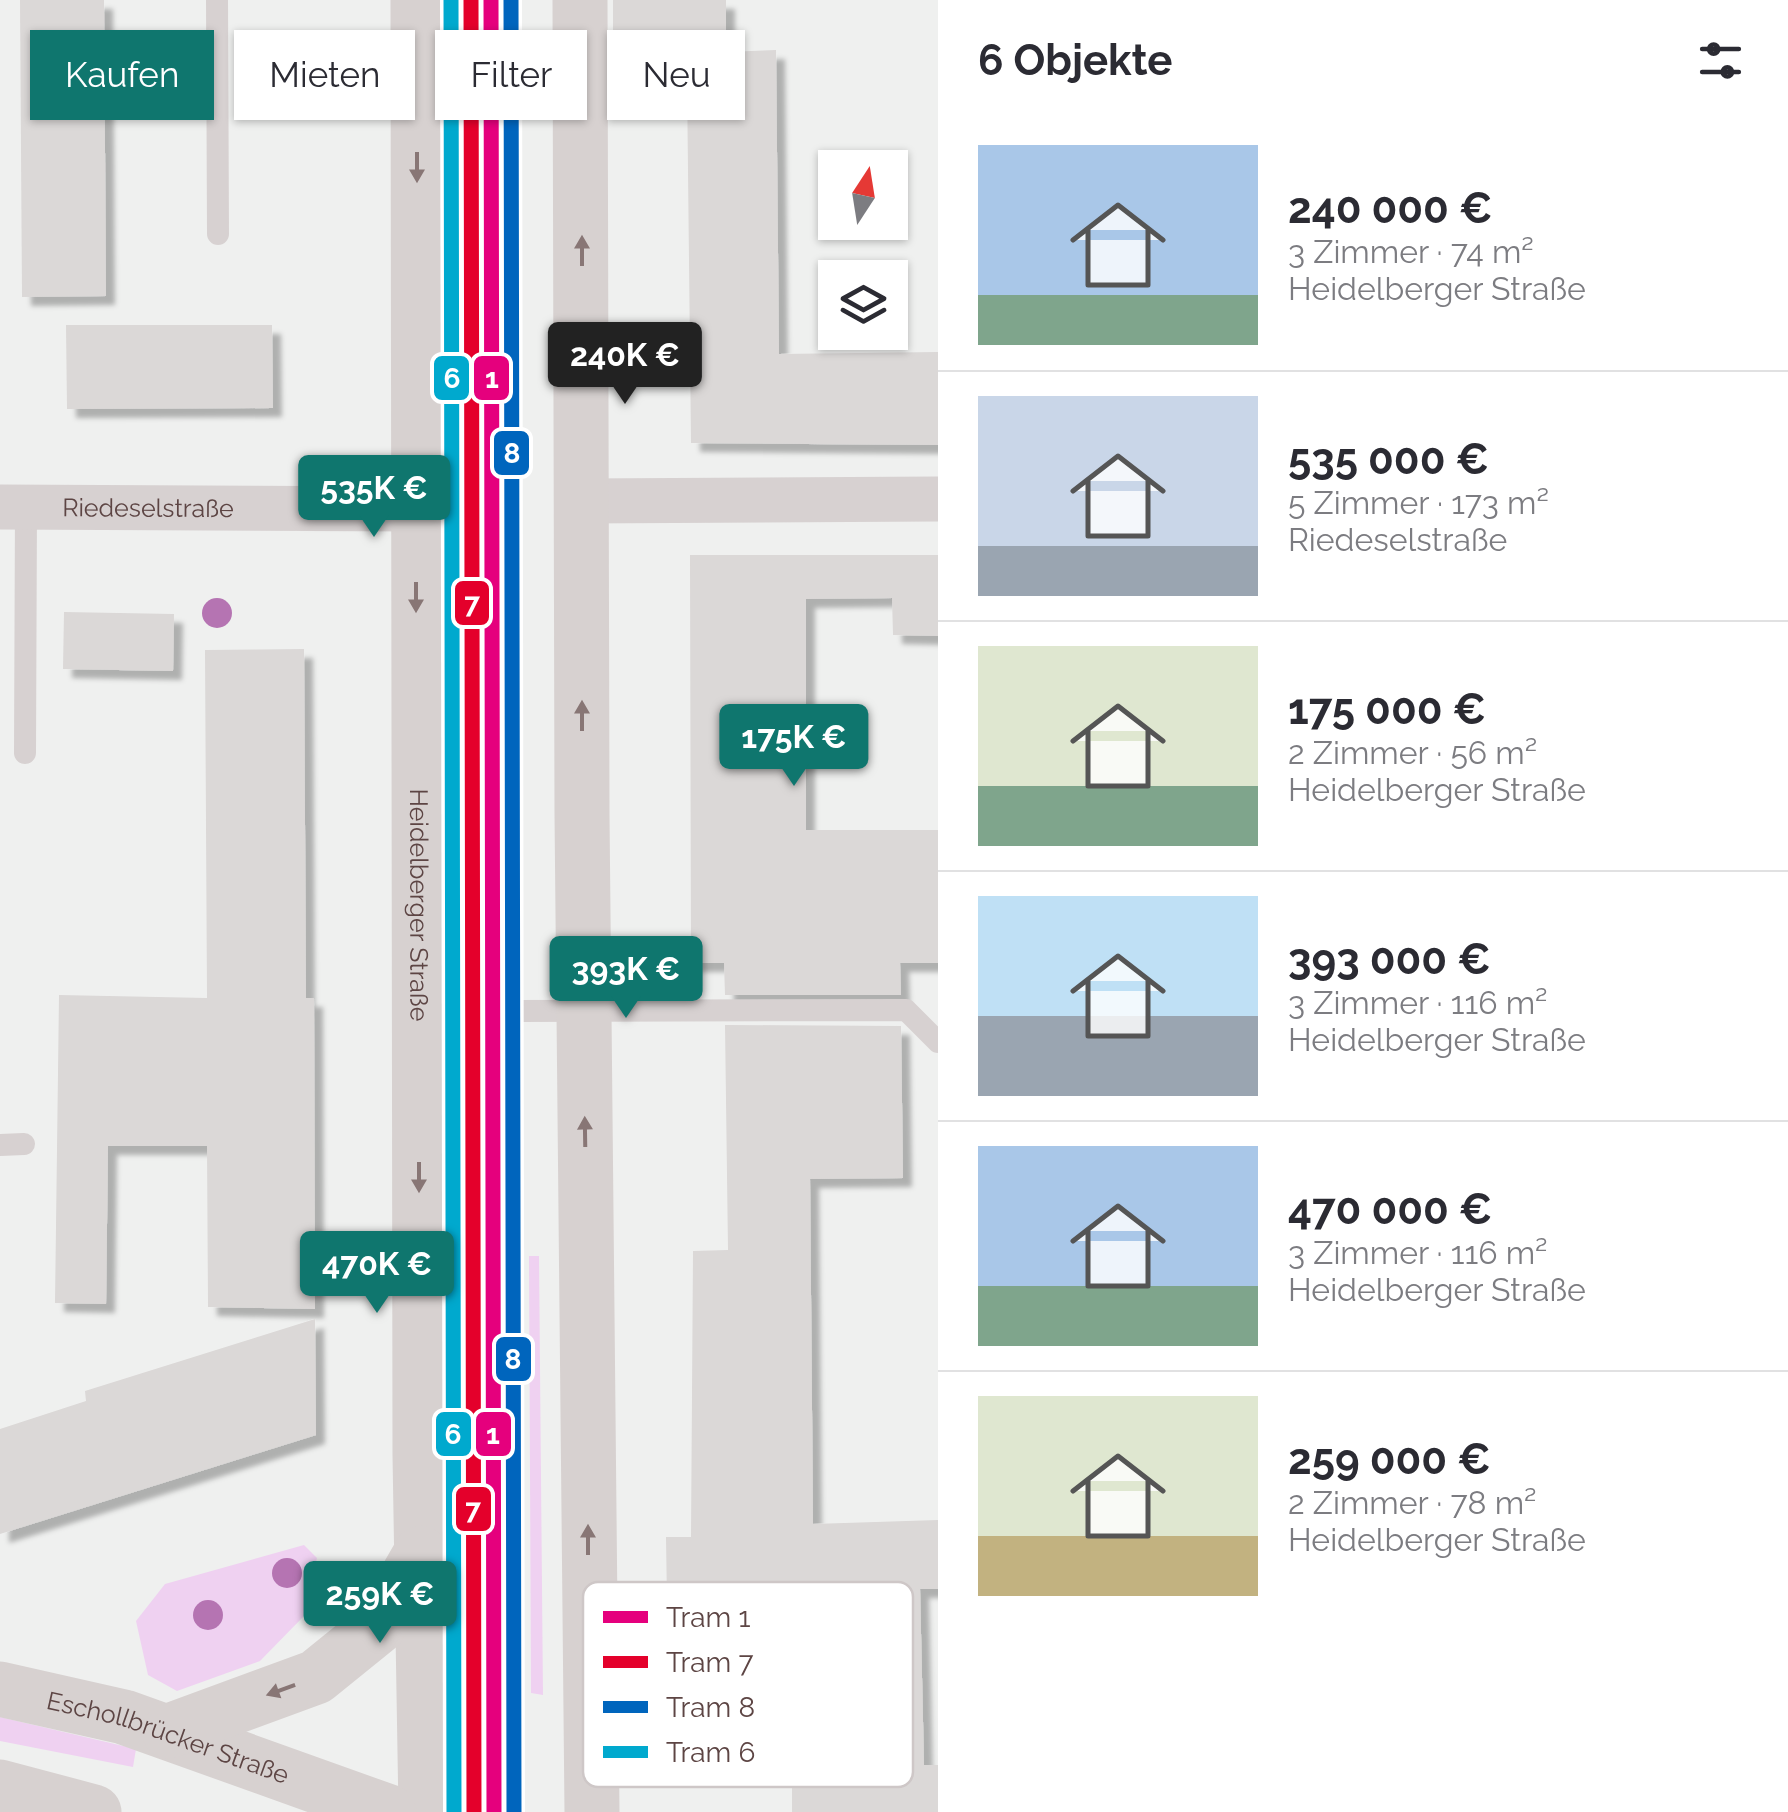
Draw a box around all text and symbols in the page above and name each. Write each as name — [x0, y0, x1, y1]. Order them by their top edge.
chip: Kaufen — [30, 30, 214, 120]
chip: Mieten — [234, 30, 415, 120]
chip: Filter — [435, 30, 587, 120]
chip: Neu — [607, 30, 745, 120]
icon: filters — [1693, 33, 1748, 88]
text: 6 Objekte — [978, 36, 1173, 85]
north arrow — [818, 150, 908, 240]
map controls — [818, 150, 908, 350]
one-way arrow — [409, 152, 425, 184]
text: 240 000 € — [1288, 184, 1493, 233]
icon: home — [1058, 185, 1178, 305]
text: 3 Zimmer · 74 m² — [1288, 233, 1534, 270]
one-way arrow — [574, 235, 590, 267]
button: layers — [818, 260, 908, 350]
text: Heidelberger Straße — [1288, 270, 1586, 307]
pin: 240K € — [544, 322, 706, 407]
text: 240K € — [570, 336, 680, 373]
line badge: 6 — [432, 354, 471, 402]
line badge: 1 — [472, 354, 511, 402]
text: 6 — [444, 362, 461, 395]
text: 1 — [485, 362, 499, 395]
line badge: 8 — [492, 429, 531, 477]
text: 535 000 € — [1288, 435, 1489, 484]
icon: home — [1058, 436, 1178, 556]
text: 8 — [504, 437, 520, 470]
pin: 535K € — [293, 455, 455, 540]
text: 535K € — [320, 469, 428, 506]
text: 5 Zimmer · 173 m² — [1288, 484, 1549, 521]
street label: Riedeselstraße — [62, 492, 234, 523]
text: Riedeselstraße — [1288, 521, 1507, 558]
line badge: 7 — [453, 579, 491, 627]
one-way arrow — [408, 582, 424, 614]
text: 7 — [464, 587, 480, 620]
text: 175 000 € — [1288, 685, 1486, 734]
icon: home — [1058, 686, 1178, 806]
one-way arrow — [574, 700, 590, 732]
pin: 175K € — [713, 704, 875, 789]
text: 175K € — [741, 718, 847, 755]
text: 2 Zimmer · 56 m² — [1288, 734, 1537, 771]
text: Heidelberger Straße — [1288, 771, 1586, 808]
street label: Heidelberger Straße — [404, 789, 434, 1021]
text: 393 000 € — [1288, 935, 1491, 984]
pin: 393K € — [545, 936, 707, 1021]
icon: home — [1058, 936, 1178, 1056]
text: 393K € — [572, 950, 680, 987]
text: 3 Zimmer · 116 m² — [1288, 984, 1547, 1021]
text: Heidelberger Straße — [1288, 1021, 1586, 1058]
one-way arrow — [577, 1115, 593, 1147]
one-way arrow — [411, 1161, 427, 1193]
text: 470 000 € — [1288, 1185, 1492, 1234]
icon: home — [1058, 1186, 1178, 1306]
pin: 470K € — [296, 1231, 458, 1316]
text: 3 Zimmer · 116 m² — [1288, 1234, 1547, 1271]
text: 470K € — [322, 1245, 432, 1282]
text: Heidelberger Straße — [1288, 1271, 1586, 1308]
line badge: 8 — [494, 1335, 533, 1383]
text: 8 — [505, 1343, 521, 1376]
line badge: 6 — [434, 1410, 473, 1458]
line badge: 1 — [474, 1410, 513, 1458]
text: 6 — [445, 1418, 462, 1451]
text: 1 — [486, 1418, 500, 1451]
text: 259 000 € — [1288, 1435, 1491, 1484]
icon: home — [1058, 1436, 1178, 1556]
text: 2 Zimmer · 78 m² — [1288, 1484, 1536, 1521]
line badge: 7 — [454, 1485, 493, 1533]
text: 7 — [465, 1493, 481, 1526]
text: Heidelberger Straße — [1288, 1521, 1586, 1558]
one-way arrow — [580, 1523, 596, 1555]
pin: 259K € — [299, 1561, 461, 1646]
text: 259K € — [326, 1575, 434, 1612]
legend — [583, 1582, 913, 1787]
text: Tram 1 — [666, 1601, 750, 1634]
text: Tram 7 — [666, 1646, 753, 1679]
one-way arrow — [266, 1683, 296, 1698]
street label: Eschollbrücker Straße — [44, 1685, 293, 1790]
text: Tram 8 — [666, 1691, 755, 1724]
text: Tram 6 — [666, 1736, 755, 1769]

